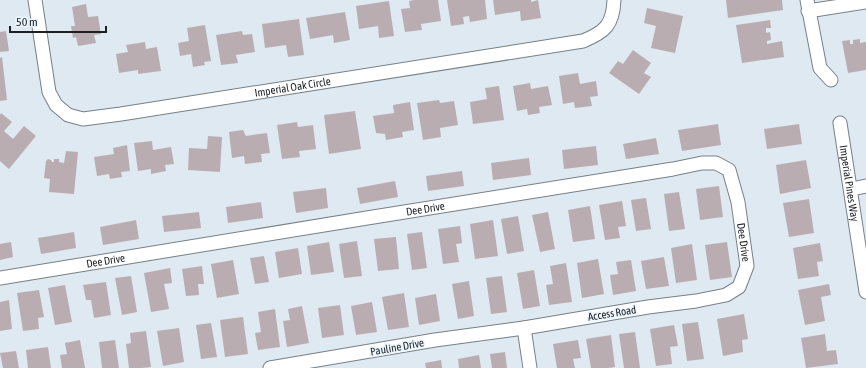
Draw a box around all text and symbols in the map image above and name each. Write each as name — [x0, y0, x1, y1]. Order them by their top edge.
scale bar — [10, 8, 106, 34]
text: 50 m — [16, 15, 38, 29]
street label: Imperial Oak Circle — [254, 75, 331, 99]
street label: Imperial Pines Way — [837, 144, 861, 223]
street label: Dee Drive — [405, 200, 446, 218]
street label: Dee Drive — [735, 222, 752, 262]
street label: Dee Drive — [85, 252, 126, 270]
street label: Access Road — [587, 303, 637, 323]
street label: Pauline Drive — [369, 336, 425, 358]

